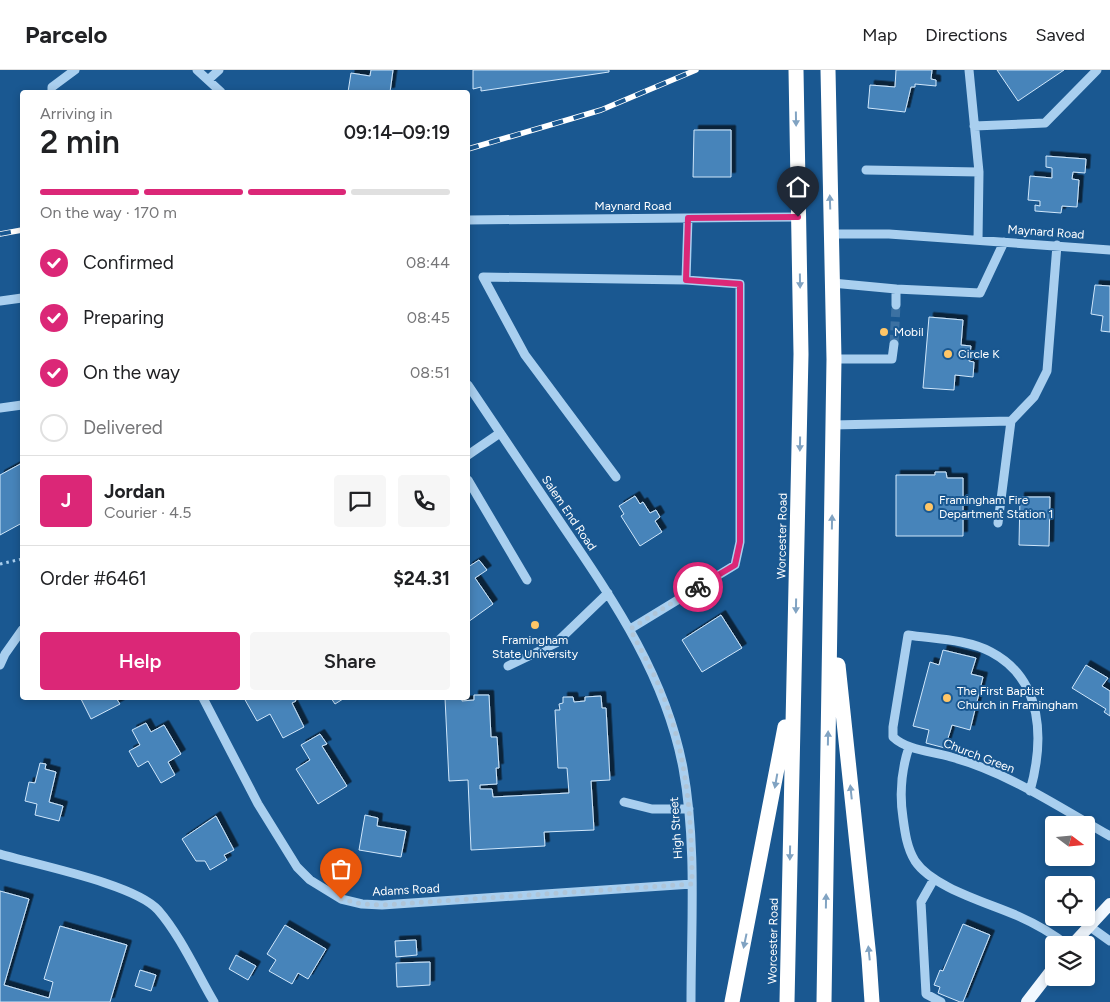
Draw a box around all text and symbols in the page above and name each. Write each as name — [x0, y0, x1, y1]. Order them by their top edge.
text: Parcelo — [25, 20, 107, 49]
text: Map — [862, 24, 897, 46]
text: Directions — [925, 24, 1007, 46]
text: Saved — [1035, 24, 1085, 46]
text: Arriving in — [40, 104, 112, 123]
one-way arrow — [792, 111, 800, 127]
text: 09:14–09:19 — [344, 121, 450, 144]
text: 2 min — [40, 123, 120, 161]
pin — [777, 166, 819, 217]
icon: home — [784, 173, 812, 201]
one-way arrow — [826, 194, 834, 210]
street label: Maynard Road — [595, 199, 672, 213]
text: On the way · 170 m — [40, 203, 177, 222]
street label: Maynard Road — [1007, 222, 1085, 242]
icon: check — [40, 249, 68, 277]
text: Confirmed — [83, 251, 174, 274]
text: 08:44 — [406, 253, 450, 272]
one-way arrow — [796, 273, 804, 289]
icon: check — [40, 304, 68, 332]
text: Preparing — [83, 306, 164, 329]
text: 08:45 — [407, 308, 450, 327]
place label: Mobil — [894, 325, 924, 339]
marker: Mobil — [878, 326, 890, 338]
place label: Circle K — [958, 347, 1000, 361]
marker: Circle K — [942, 348, 954, 360]
icon: check — [40, 359, 68, 387]
text: On the way — [83, 361, 180, 384]
text: 08:51 — [410, 363, 450, 382]
text: Delivered — [83, 416, 163, 439]
one-way arrow — [795, 436, 803, 452]
street label: Salem End Road — [539, 473, 599, 553]
button: chat — [334, 475, 386, 527]
button: phone — [398, 475, 450, 527]
text: Jordan — [104, 480, 165, 503]
text: J — [61, 489, 71, 512]
street label: Worcester Road — [774, 493, 790, 579]
place label: Framingham Fire Department Station 1 — [939, 493, 1053, 521]
marker: Framingham Fire Department Station 1 — [923, 501, 935, 513]
text: Courier · 4.5 — [104, 503, 191, 522]
one-way arrow — [828, 514, 836, 530]
courier — [673, 562, 723, 612]
text: Order #6461 — [40, 567, 147, 590]
text: $24.31 — [393, 567, 450, 590]
icon: bike — [684, 573, 712, 601]
one-way arrow — [792, 598, 800, 614]
marker: Framingham State University — [529, 619, 541, 631]
button: Help — [40, 632, 240, 690]
button: Share — [250, 632, 450, 690]
place label: Framingham State University — [492, 633, 579, 661]
place label: The First Baptist Church in Framingham — [957, 684, 1078, 712]
marker: The First Baptist Church in Framingham — [941, 692, 953, 704]
one-way arrow — [825, 730, 833, 746]
street label: Church Green — [941, 736, 1017, 776]
one-way arrow — [771, 774, 779, 790]
one-way arrow — [847, 784, 855, 800]
street label: High Street — [667, 796, 685, 859]
north arrow — [1045, 816, 1095, 866]
map controls — [1045, 816, 1095, 986]
one-way arrow — [786, 845, 794, 861]
pin — [320, 848, 362, 899]
icon: bag — [327, 855, 355, 883]
button: locate — [1045, 876, 1095, 926]
street label: Adams Road — [372, 881, 440, 899]
one-way arrow — [822, 893, 830, 909]
street label: Worcester Road — [765, 898, 781, 984]
one-way arrow — [741, 933, 749, 948]
button: layers — [1045, 936, 1095, 986]
one-way arrow — [865, 945, 873, 961]

